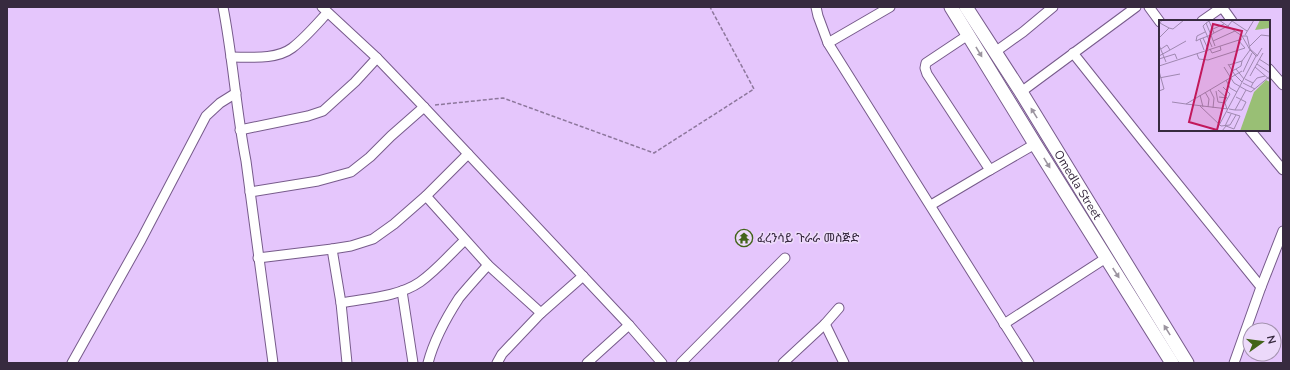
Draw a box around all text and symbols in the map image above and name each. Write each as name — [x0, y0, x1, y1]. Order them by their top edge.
inset map — [1159, 20, 1270, 131]
one-way arrow — [975, 46, 982, 58]
one-way arrow — [1030, 108, 1038, 118]
street label: Omedla Street — [1050, 147, 1106, 223]
one-way arrow — [1043, 157, 1050, 169]
temple icon: ፈረንሳይ ጉራራ መስጅድ — [734, 228, 754, 248]
place label: ፈረንሳይ ጉራራ መስጅድ — [757, 230, 860, 246]
one-way arrow — [1112, 268, 1120, 278]
north arrow — [1242, 322, 1282, 362]
one-way arrow — [1163, 325, 1171, 335]
text: N — [1263, 334, 1279, 346]

